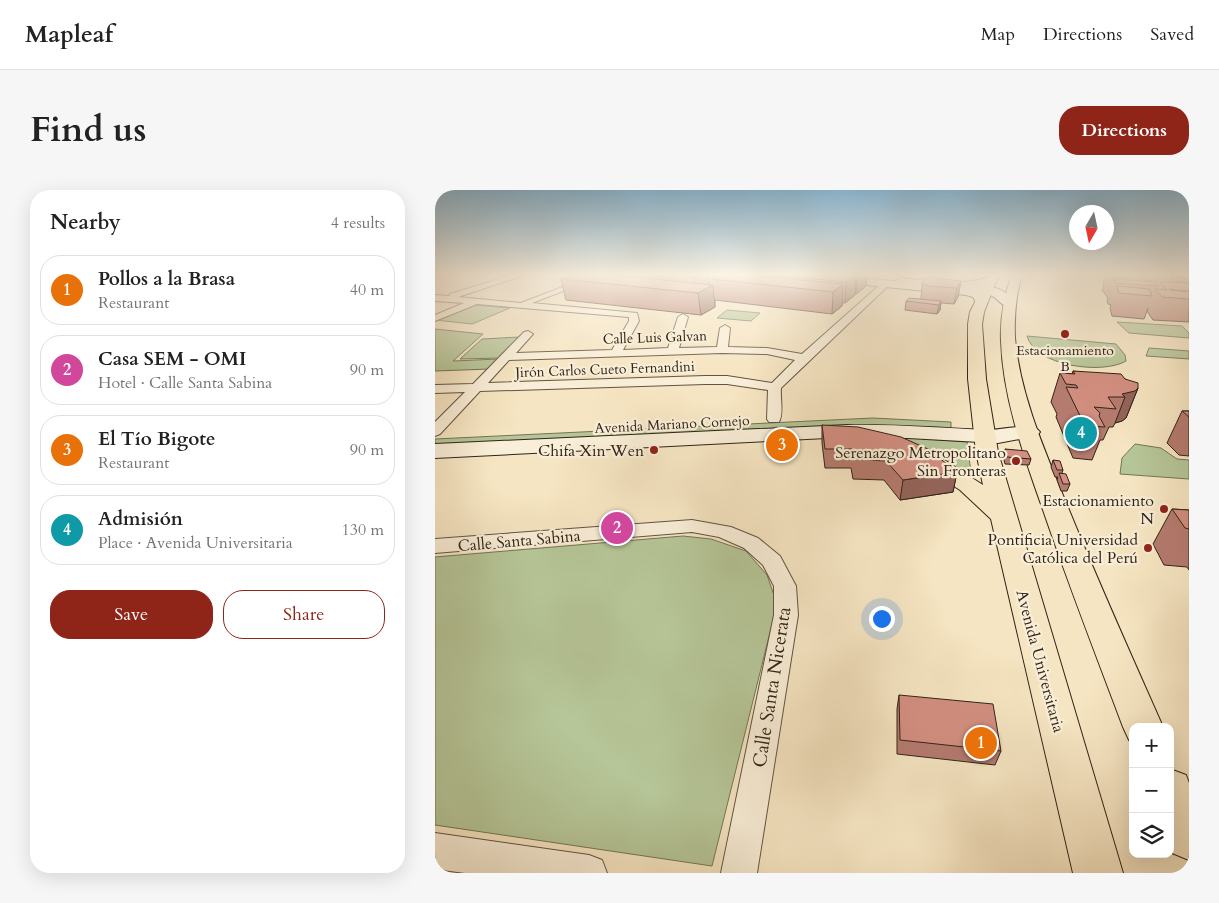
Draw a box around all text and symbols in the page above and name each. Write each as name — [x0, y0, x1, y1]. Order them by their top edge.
text: Mapleaf — [25, 18, 113, 51]
text: Map — [981, 22, 1015, 47]
text: Directions — [1043, 22, 1122, 47]
text: Saved — [1150, 22, 1194, 47]
text: Find us — [30, 106, 146, 154]
button: Directions — [1059, 106, 1189, 155]
north arrow — [1069, 205, 1114, 250]
text: Nearby — [50, 208, 121, 237]
text: 4 results — [331, 212, 385, 234]
text: Pollos a la Brasa — [98, 266, 235, 292]
text: 1 — [63, 279, 71, 301]
text: 40 m — [350, 279, 384, 301]
text: Restaurant — [98, 292, 169, 314]
street label: Calle Luis Galvan — [603, 326, 708, 349]
marker: Estacionamiento B — [1059, 328, 1071, 340]
place label: Estacionamiento B — [1016, 341, 1114, 376]
text: Casa SEM - OMI — [98, 346, 246, 372]
street label: Jirón Carlos Cueto Fernandini — [513, 357, 695, 382]
text: 2 — [63, 359, 71, 381]
text: 90 m — [350, 359, 384, 381]
text: Hotel · Calle Santa Sabina — [98, 372, 272, 394]
street label: Avenida Mariano Cornejo — [594, 411, 751, 438]
pin: 4 — [1065, 414, 1097, 452]
text: El Tío Bigote — [98, 426, 215, 452]
pin: 3 — [766, 426, 798, 464]
text: 3 — [63, 439, 71, 461]
text: 90 m — [350, 439, 384, 461]
place label: Chifa Xin Wen — [538, 440, 644, 462]
place label: Serenazgo Metropolitano Sin Fronteras — [835, 442, 1006, 482]
marker: Chifa Xin Wen — [648, 444, 660, 456]
text: Restaurant — [98, 452, 169, 474]
marker: Serenazgo Metropolitano Sin Fronteras — [1010, 455, 1022, 467]
place label: Estacionamiento N — [1042, 490, 1154, 530]
marker: Estacionamiento N — [1158, 503, 1170, 515]
text: Admisión — [98, 506, 183, 532]
pin: 2 — [601, 509, 633, 547]
text: 4 — [63, 519, 71, 541]
text: 130 m — [342, 519, 384, 541]
street label: Calle Santa Sabina — [457, 525, 581, 557]
place label: Pontificia Universidad Católica del Perú — [988, 529, 1138, 569]
text: Place · Avenida Universitaria — [98, 532, 293, 554]
marker: Pontificia Universidad Católica del Perú — [1142, 542, 1154, 554]
street label: Avenida Universitaria — [1010, 587, 1070, 735]
button: Save — [50, 590, 213, 639]
button: Share — [223, 590, 385, 639]
street label: Calle Santa Nicerata — [746, 605, 798, 769]
your location — [869, 606, 895, 632]
map controls — [1129, 723, 1174, 858]
button: + — [1129, 723, 1174, 768]
pin: 1 — [965, 724, 997, 762]
button: − — [1129, 768, 1174, 813]
button: layers — [1129, 813, 1174, 858]

